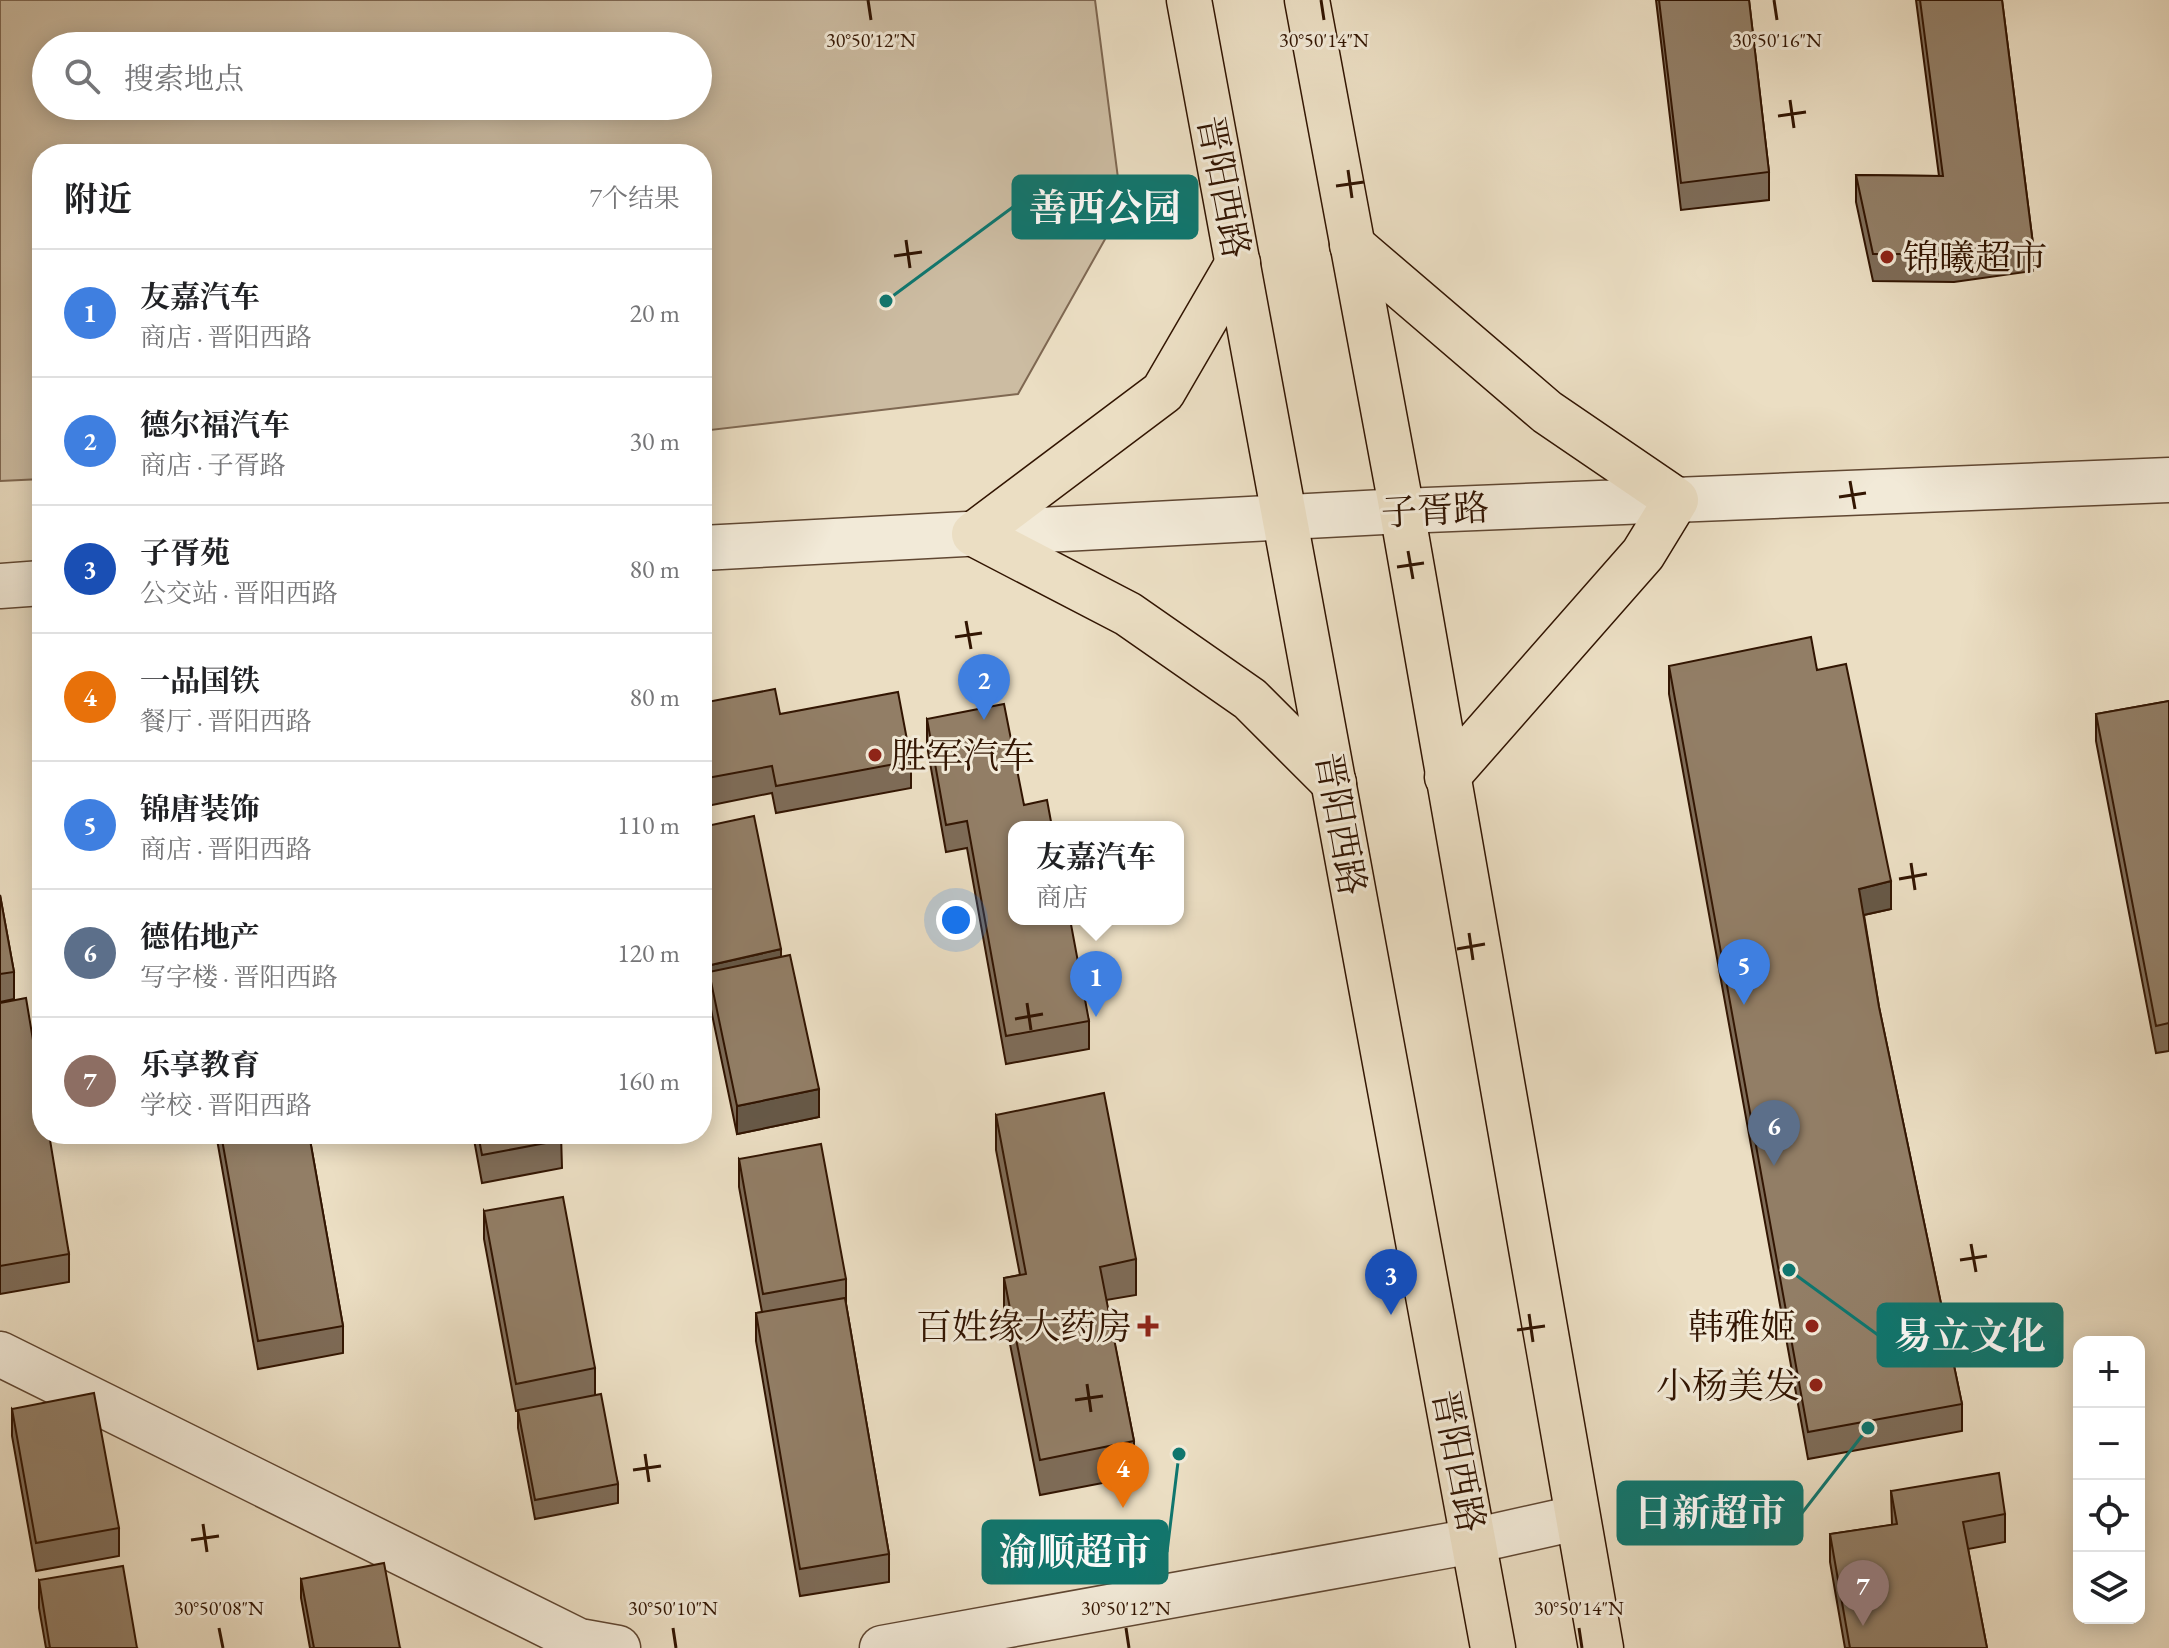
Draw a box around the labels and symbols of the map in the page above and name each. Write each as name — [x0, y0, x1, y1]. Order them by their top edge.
text: 30°50'12"N — [826, 27, 916, 53]
text: 30°50'14"N — [1279, 27, 1369, 53]
text: 30°50'16"N — [1732, 27, 1822, 53]
street label: 晋阳西路 — [1187, 112, 1261, 262]
callout: 善西公园 — [1013, 176, 1197, 238]
text: 善西公园 — [1029, 183, 1181, 232]
place label: 锦曦超市 — [1903, 234, 2047, 281]
marker: 锦曦超市 — [1878, 248, 1896, 266]
street label: 子胥路 — [1380, 484, 1490, 536]
pin: 2 — [958, 654, 1010, 720]
place label: 胜军汽车 — [891, 732, 1035, 779]
marker: 胜军汽车 — [866, 746, 884, 764]
street label: 晋阳西路 — [1305, 749, 1377, 899]
your location — [936, 900, 976, 940]
pin: 5 — [1718, 939, 1770, 1005]
pin: 1 — [1070, 951, 1122, 1017]
pin: 6 — [1748, 1100, 1800, 1166]
pin: 3 — [1365, 1249, 1417, 1315]
place label: 百姓缘大药房 — [916, 1303, 1132, 1350]
place label: 韩雅姬 — [1688, 1303, 1796, 1350]
callout: 易立文化 — [1878, 1304, 2062, 1366]
text: 易立文化 — [1894, 1311, 2046, 1360]
marker: 百姓缘大药房 — [1139, 1317, 1157, 1335]
marker: 韩雅姬 — [1803, 1317, 1821, 1335]
place label: 小杨美发 — [1656, 1362, 1800, 1409]
marker: 小杨美发 — [1807, 1376, 1825, 1394]
street label: 晋阳西路 — [1422, 1386, 1496, 1536]
pin: 4 — [1097, 1442, 1149, 1508]
callout: 日新超市 — [1618, 1482, 1802, 1544]
text: 日新超市 — [1634, 1488, 1786, 1537]
callout: 渝顺超市 — [983, 1521, 1167, 1583]
text: 渝顺超市 — [999, 1527, 1151, 1576]
pin: 7 — [1837, 1560, 1889, 1626]
text: 30°50'08"N — [174, 1595, 264, 1621]
text: 30°50'10"N — [628, 1595, 718, 1621]
text: 30°50'12"N — [1081, 1595, 1171, 1621]
text: 30°50'14"N — [1534, 1595, 1624, 1621]

